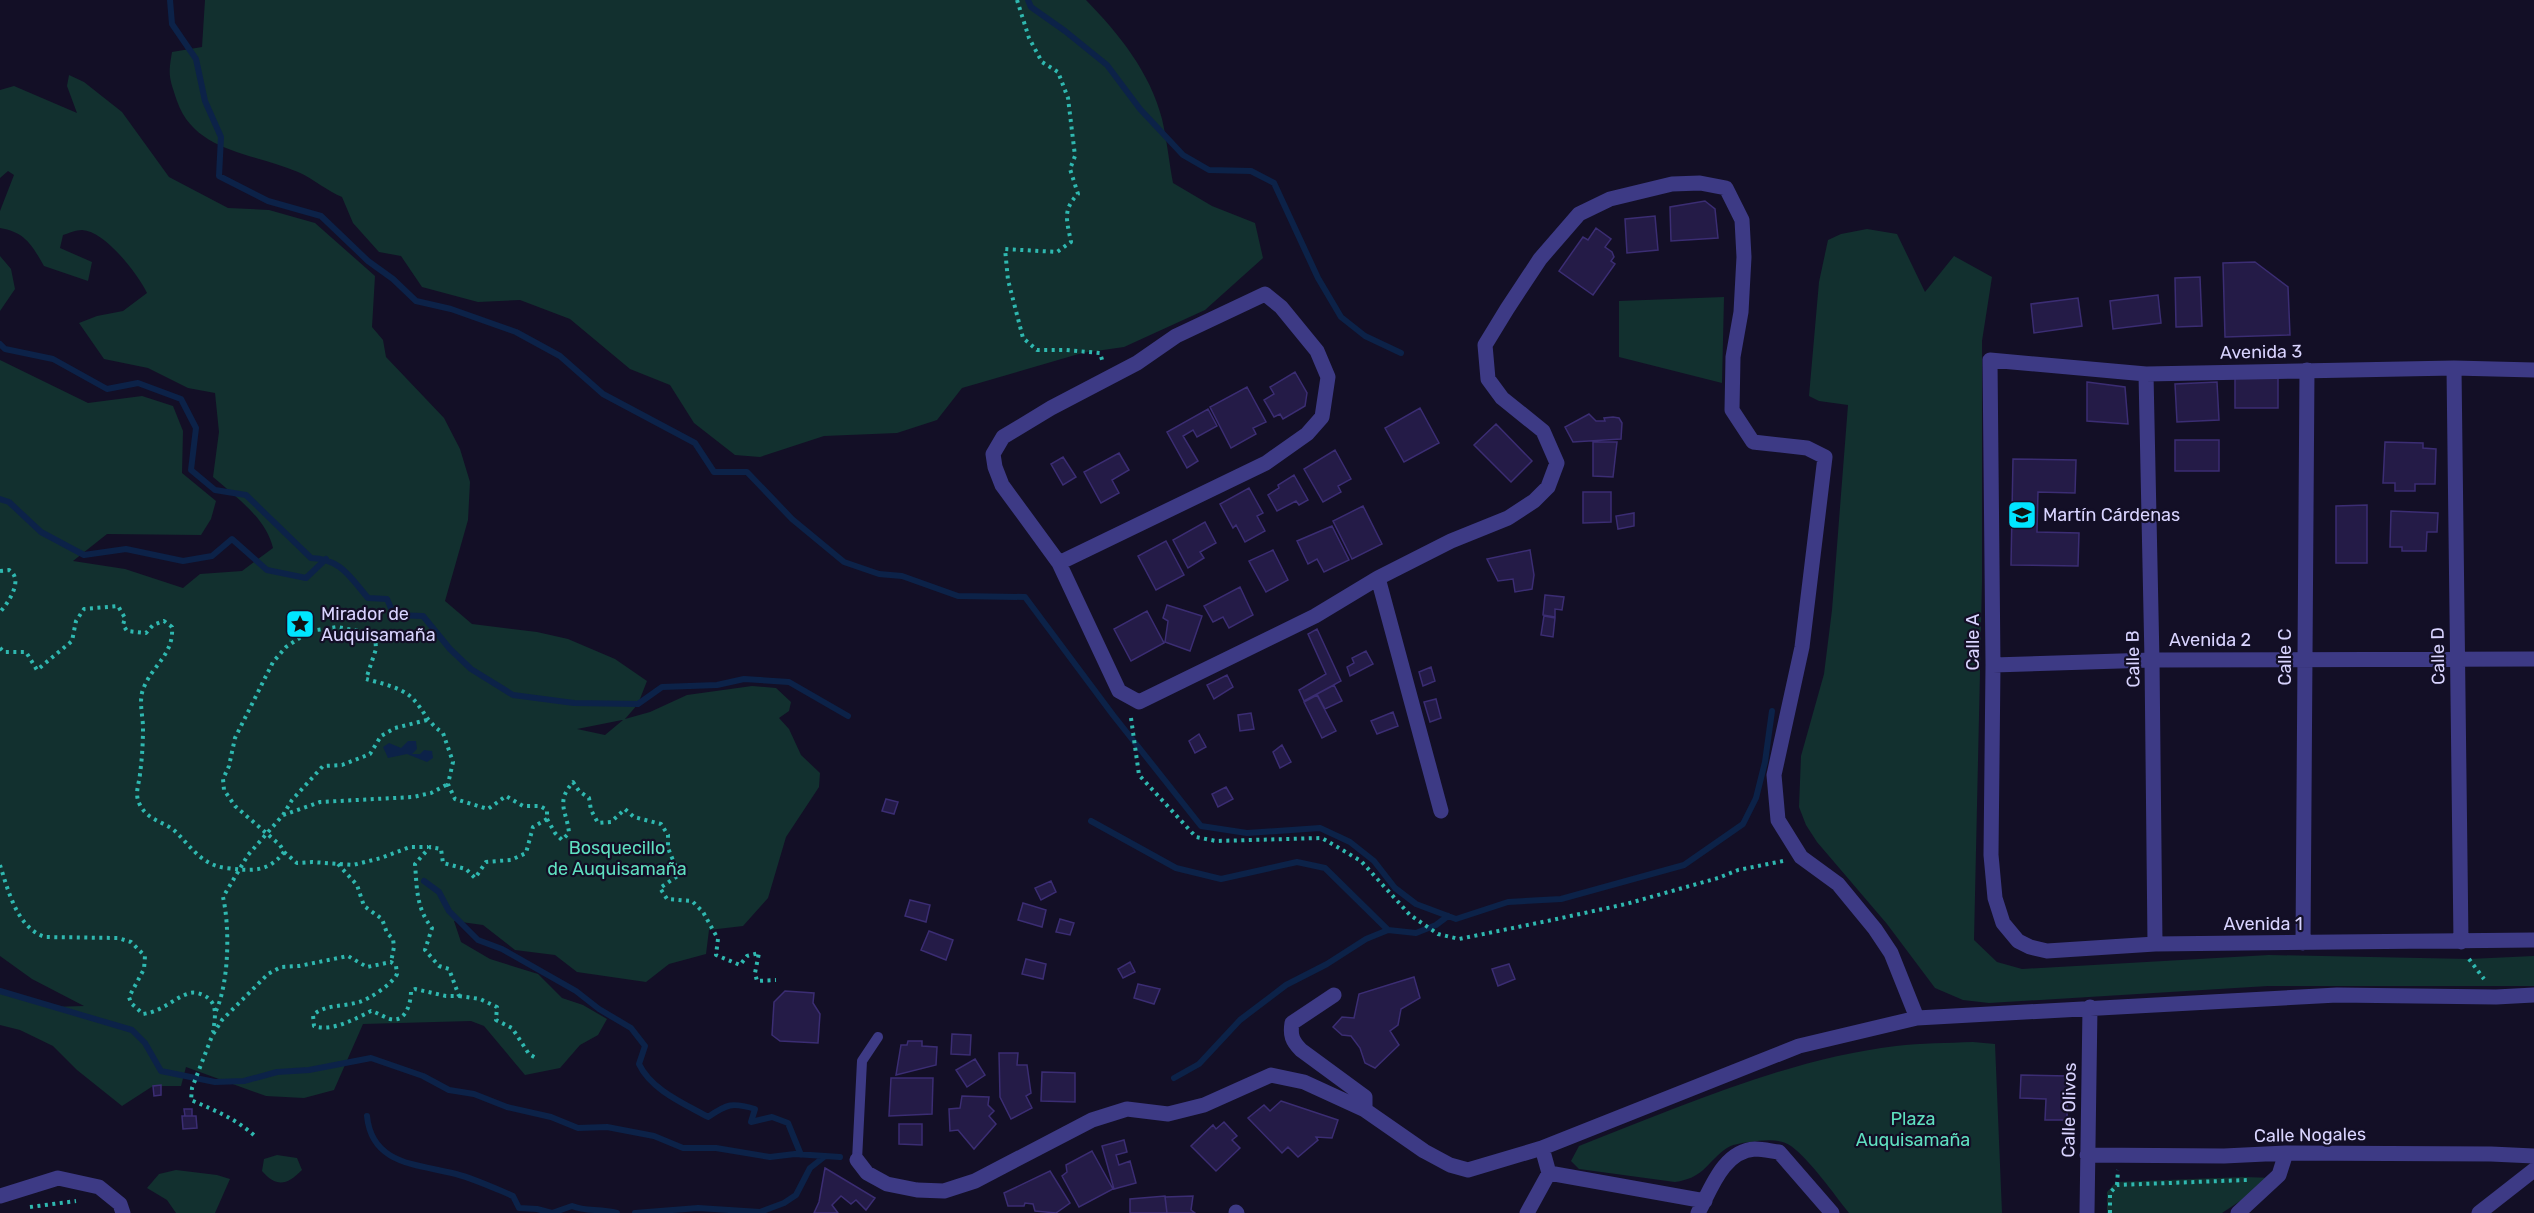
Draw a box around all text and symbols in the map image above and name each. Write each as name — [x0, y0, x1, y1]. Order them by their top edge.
street label: Avenida 3 — [2220, 340, 2302, 364]
school or university icon: Martín Cárdenas — [2006, 499, 2038, 531]
place label: Martín Cárdenas — [2043, 504, 2180, 526]
place label: Mirador de Auquisamaña — [321, 603, 436, 646]
place icon: Mirador de Auquisamaña — [284, 608, 316, 640]
street label: Calle A — [1962, 614, 1984, 670]
street label: Calle D — [2426, 627, 2450, 685]
street label: Calle C — [2274, 628, 2296, 686]
street label: Avenida 2 — [2169, 629, 2251, 651]
street label: Calle B — [2122, 630, 2144, 688]
park label: Bosquecillo de Auquisamaña — [547, 837, 687, 880]
street label: Avenida 1 — [2223, 913, 2303, 935]
street label: Calle Olivos — [2057, 1062, 2081, 1158]
park label: Plaza Auquisamaña — [1856, 1108, 1970, 1151]
street label: Calle Nogales — [2254, 1123, 2366, 1147]

